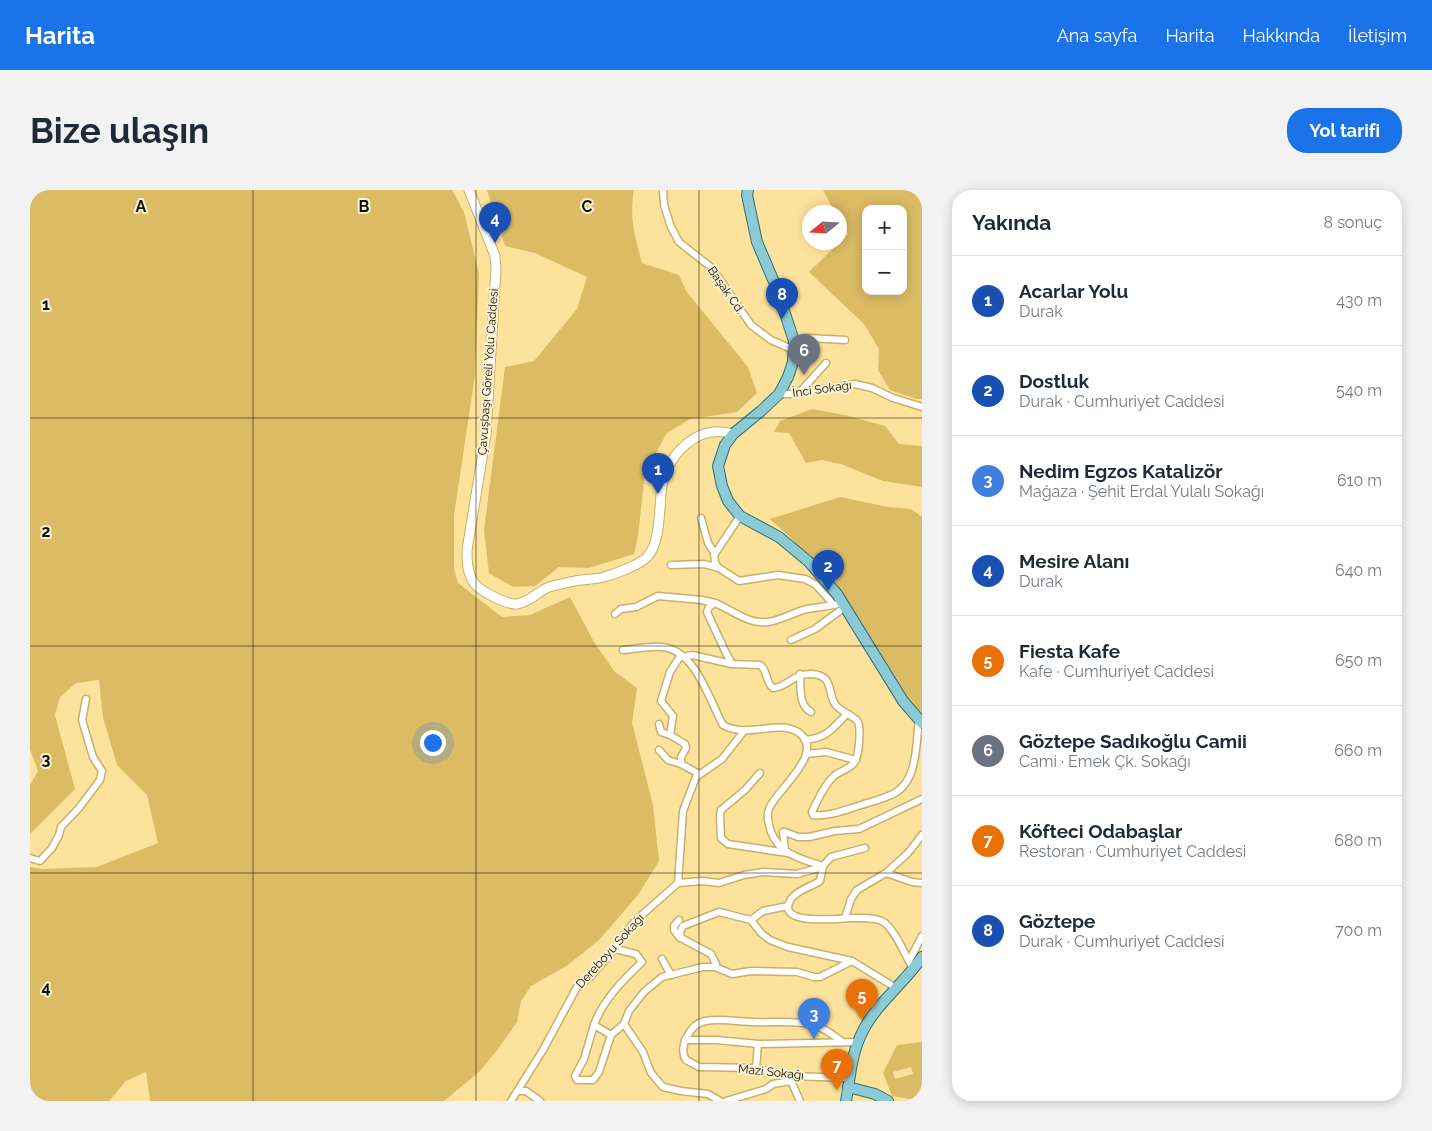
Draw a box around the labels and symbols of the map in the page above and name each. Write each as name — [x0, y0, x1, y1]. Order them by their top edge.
text: A — [136, 197, 147, 216]
text: B — [359, 197, 370, 216]
text: C — [582, 197, 593, 216]
pin: 4 — [479, 202, 511, 243]
north arrow — [802, 205, 847, 250]
street label: Başak Cd. — [705, 264, 747, 316]
pin: 8 — [766, 278, 798, 319]
street label: Çavuşbaşı Göreli Yolu Caddesi — [475, 288, 501, 456]
text: 1 — [42, 295, 50, 314]
pin: 6 — [788, 334, 820, 375]
street label: İnci Sokağı — [792, 378, 852, 400]
pin: 1 — [642, 453, 674, 494]
text: 2 — [41, 522, 51, 541]
pin: 2 — [812, 550, 844, 591]
your location — [420, 730, 446, 756]
text: 3 — [42, 750, 51, 769]
street label: Dereboyu Sokağı — [573, 911, 647, 991]
text: 4 — [41, 978, 51, 997]
pin: 5 — [846, 979, 878, 1020]
pin: 3 — [798, 998, 830, 1039]
pin: 7 — [821, 1049, 853, 1090]
street label: Mazi Sokağı — [737, 1062, 805, 1082]

